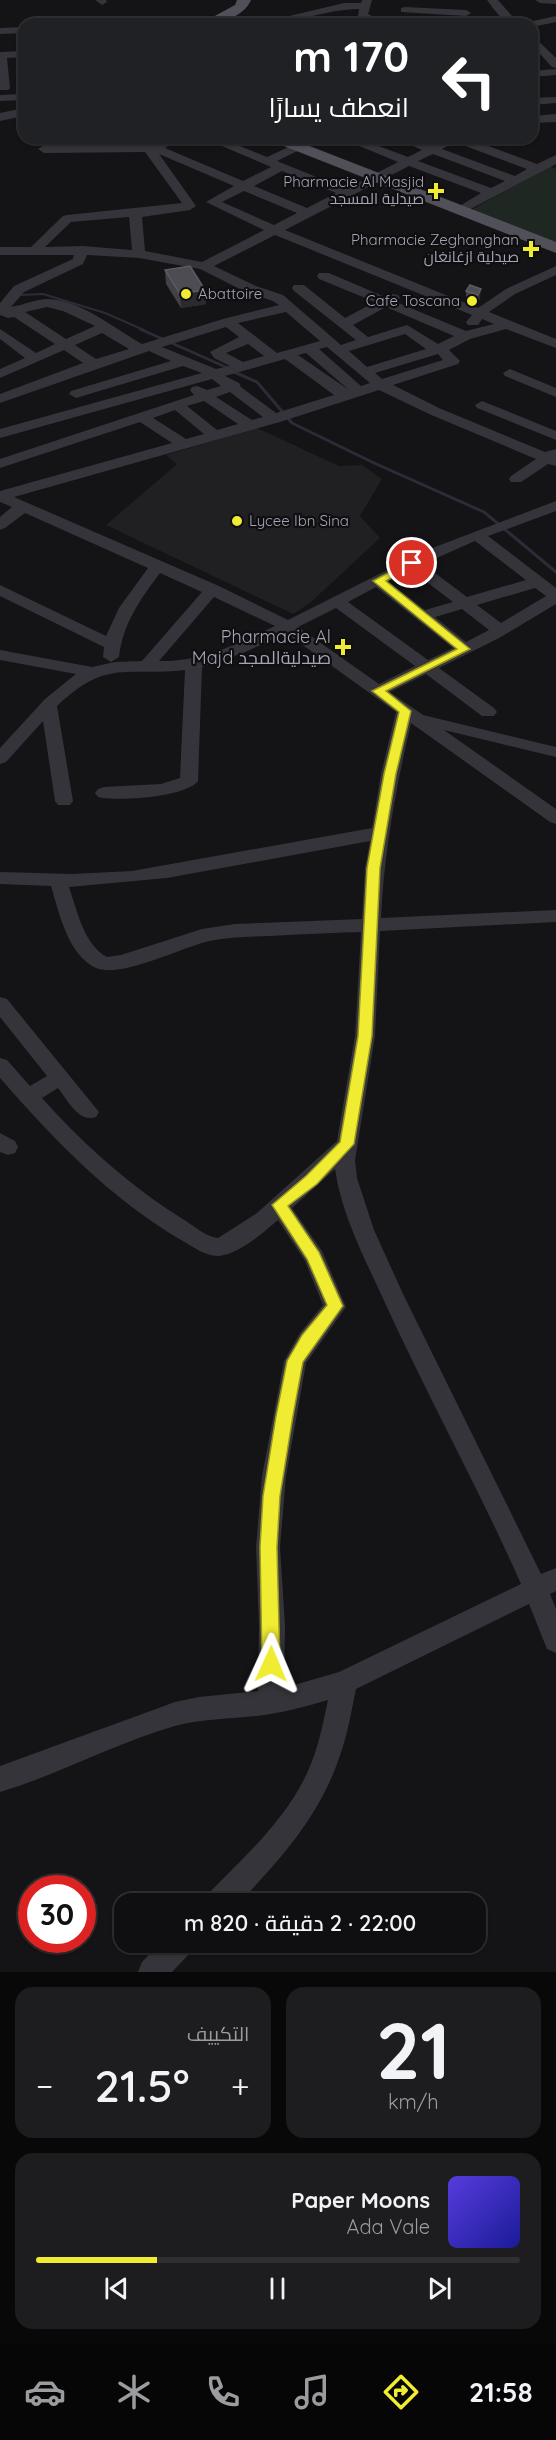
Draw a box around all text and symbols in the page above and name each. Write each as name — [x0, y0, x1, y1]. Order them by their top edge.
text: 170 m — [293, 30, 409, 83]
icon: left — [430, 42, 508, 120]
text: انعطف يسارًا — [269, 90, 409, 124]
place label: Pharmacie Al Masjid صيدلية المسجد — [283, 172, 424, 208]
marker: Pharmacie Al Masjid صيدلية المسجد — [429, 184, 443, 198]
place label: Pharmacie Zeghanghan صيدلية ازغانغان — [351, 230, 519, 267]
marker: Pharmacie Zeghanghan صيدلية ازغانغان — [524, 242, 538, 256]
place label: Abattoire — [198, 284, 262, 303]
marker: Abattoire — [179, 287, 193, 301]
place label: Cafe Toscana — [366, 291, 460, 310]
marker: Cafe Toscana — [465, 294, 479, 308]
place label: Lycee Ibn Sina — [249, 511, 349, 530]
marker: Lycee Ibn Sina — [230, 514, 244, 528]
pin — [386, 537, 437, 588]
icon: arrive — [395, 546, 428, 579]
place label: Pharmacie Al Majd صيدليةالمجد — [192, 625, 331, 669]
marker: Pharmacie Al Majd صيدليةالمجد — [336, 640, 350, 654]
position arrow — [239, 1632, 303, 1696]
speed limit sign: 30 — [18, 1875, 96, 1953]
text: 22:00 · 2 دقيقة · 820 m — [184, 1909, 416, 1937]
text: 21 — [376, 2001, 451, 2099]
text: التكييف — [187, 2021, 250, 2046]
text: 21.5° — [95, 2057, 190, 2113]
text: − — [36, 2065, 53, 2106]
text: + — [231, 2065, 249, 2106]
text: km/h — [388, 2089, 439, 2114]
text: Paper Moons — [291, 2186, 430, 2214]
text: Ada Vale — [347, 2214, 430, 2239]
icon: previous — [100, 2272, 133, 2305]
icon: pause — [261, 2272, 294, 2305]
icon: next — [423, 2272, 456, 2305]
icon: car — [24, 2371, 66, 2413]
icon: climate — [113, 2371, 155, 2413]
icon: phone — [202, 2371, 244, 2413]
icon: music — [291, 2371, 333, 2413]
icon: directions — [380, 2371, 422, 2413]
text: 21:58 — [469, 2375, 532, 2409]

